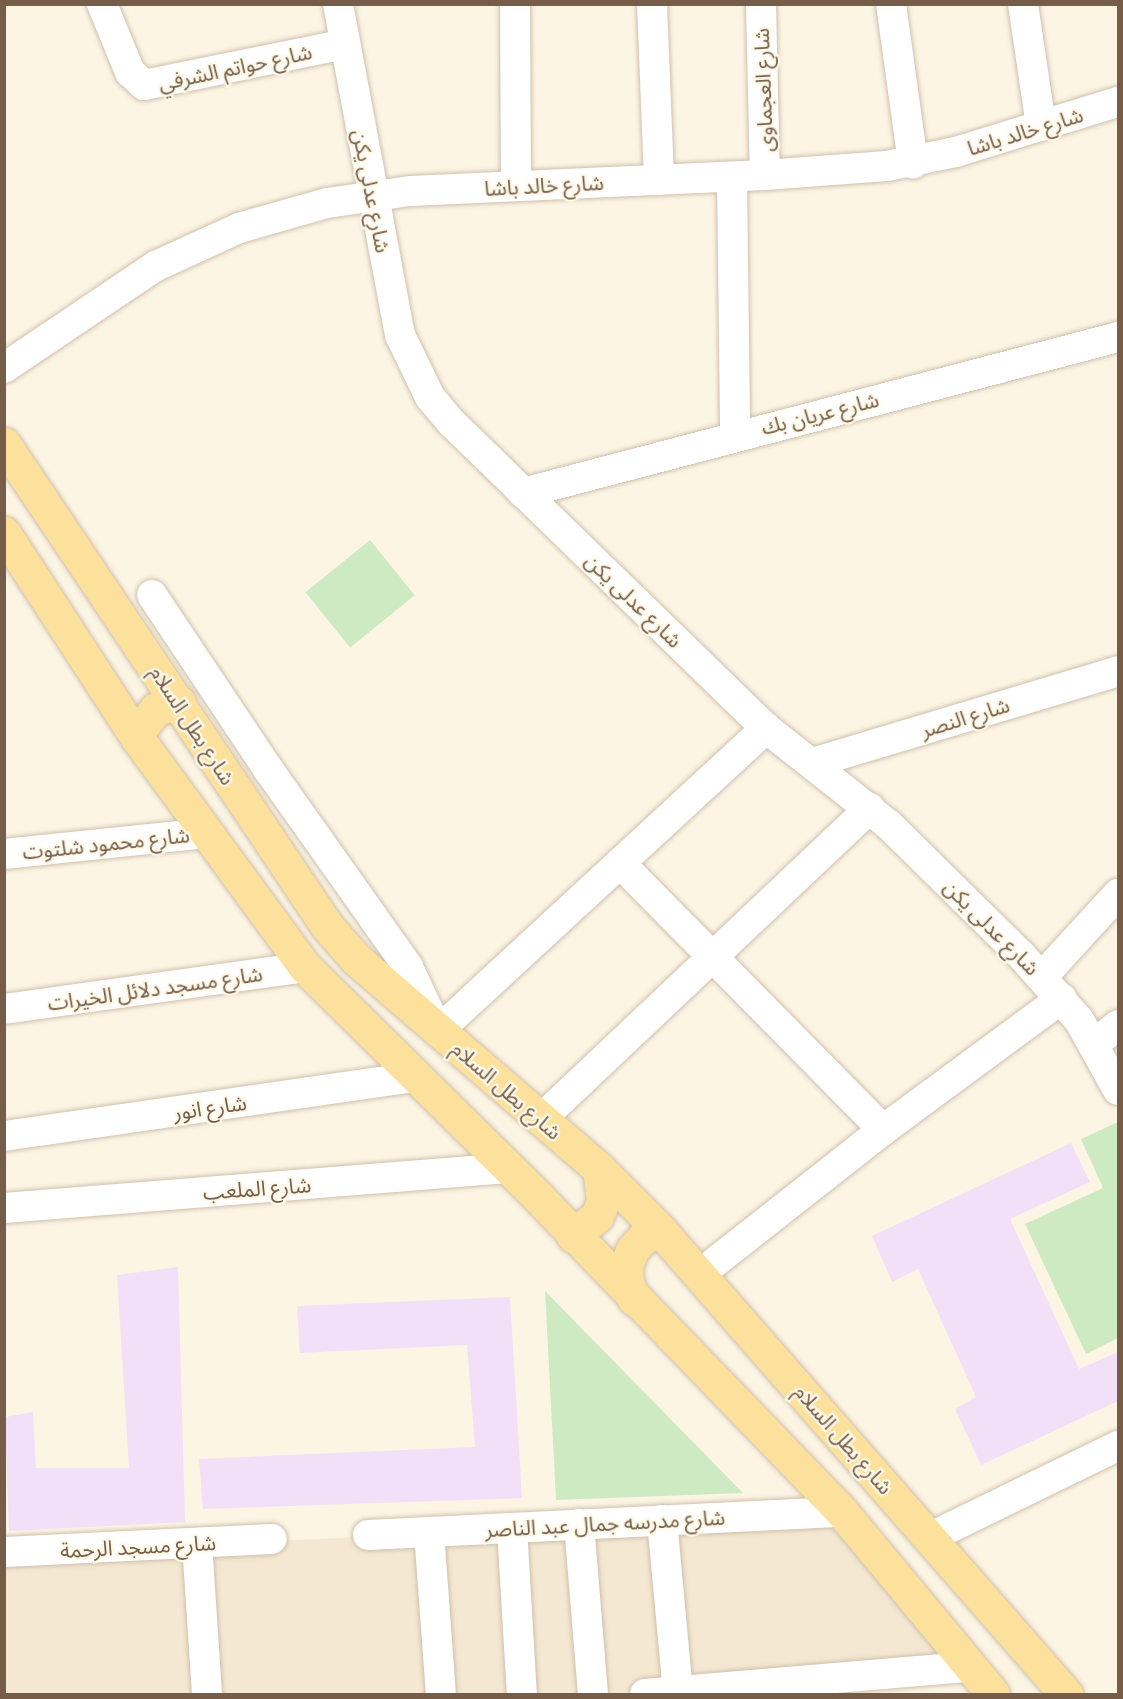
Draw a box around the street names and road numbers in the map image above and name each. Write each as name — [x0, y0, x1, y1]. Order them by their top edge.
street label: شارع العجماوى — [748, 28, 778, 152]
street label: شارع حواتم الشرفي — [156, 38, 314, 96]
street label: شارع خالد باشا — [964, 101, 1086, 161]
street label: شارع عدلى يكن — [348, 127, 396, 255]
street label: شارع خالد باشا — [484, 169, 604, 201]
street label: شارع عريان بك — [759, 386, 881, 440]
street label: شارع عدلى يكن — [580, 547, 688, 653]
street label: شارع بطل السلام — [145, 661, 241, 789]
street label: شارع النصر — [918, 692, 1012, 742]
street label: شارع محمود شلتوت — [21, 822, 191, 864]
street label: شارع عدلى يكن — [939, 874, 1045, 980]
street label: شارع مسجد دلائل الخيرات — [46, 960, 264, 1016]
street label: شارع بطل السلام — [447, 1036, 567, 1144]
street label: شارع انور — [172, 1089, 248, 1125]
street label: شارع الملعب — [202, 1172, 312, 1204]
street label: شارع بطل السلام — [790, 1379, 898, 1499]
street label: شارع مدرسه جمال عبد الناصر — [484, 1504, 726, 1542]
street label: شارع مسجد الرحمة — [59, 1529, 217, 1563]

